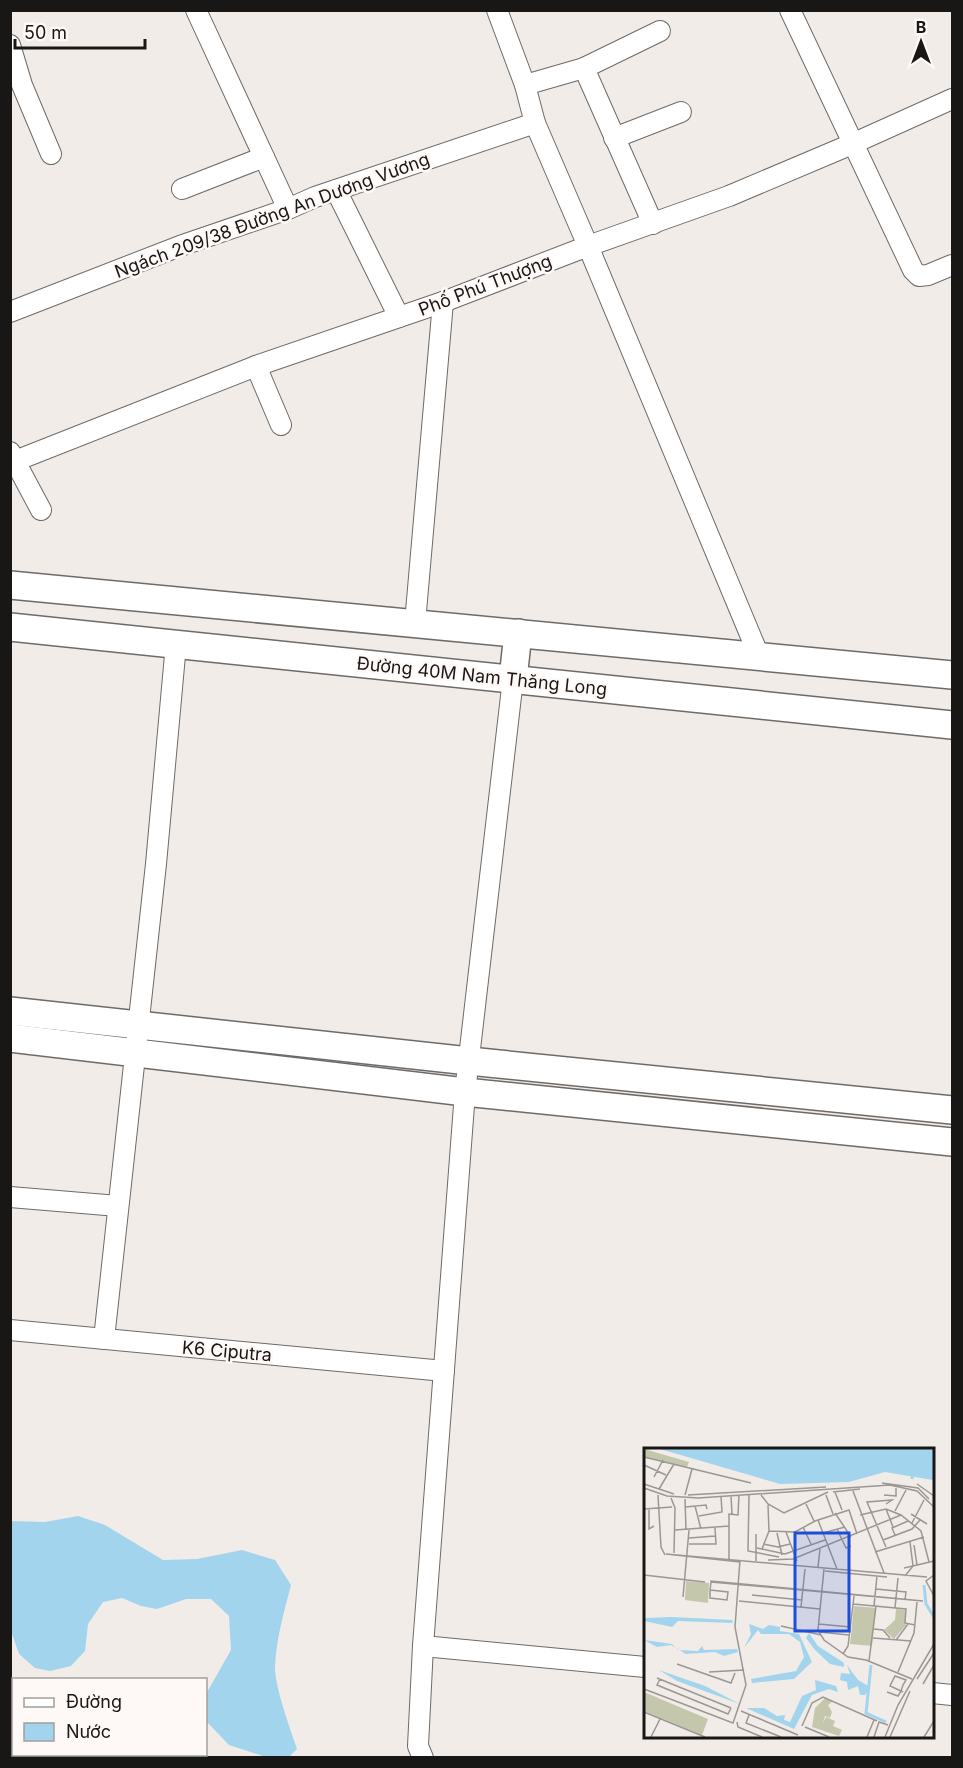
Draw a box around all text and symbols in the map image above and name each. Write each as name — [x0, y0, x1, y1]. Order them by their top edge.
scale bar — [15, 12, 146, 50]
north arrow — [891, 12, 951, 72]
text: B — [916, 17, 926, 37]
text: 50 m — [24, 22, 67, 43]
street label: Ngách 209/38 Đường An Dương Vương — [112, 148, 432, 282]
street label: Phố Phú Thượng — [415, 250, 555, 320]
street label: Đường 40M Nam Thăng Long — [356, 652, 608, 700]
street label: K6 Ciputra — [181, 1337, 273, 1365]
inset map — [644, 1448, 933, 1738]
legend — [12, 1678, 207, 1756]
text: Đường — [66, 1691, 122, 1712]
text: Nước — [66, 1721, 111, 1742]

